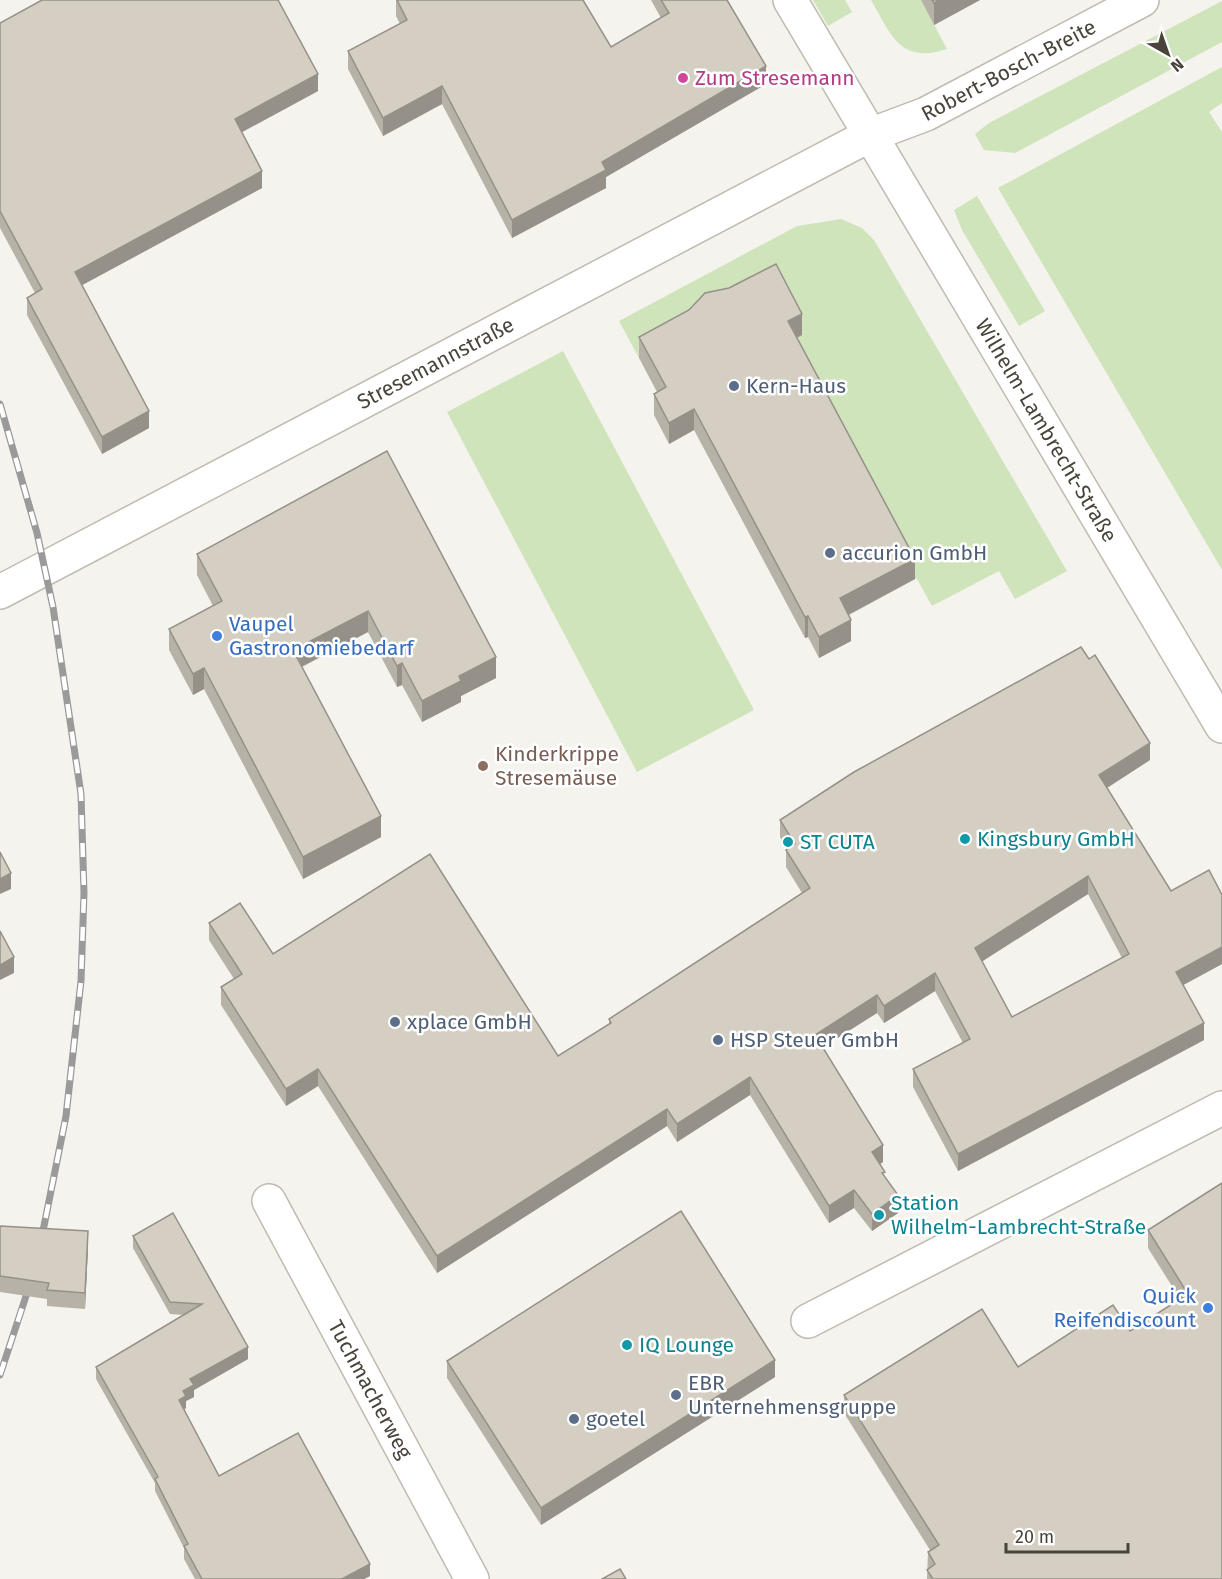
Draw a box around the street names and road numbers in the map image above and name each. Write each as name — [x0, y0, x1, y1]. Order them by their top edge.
street label: Robert-Bosch-Breite — [917, 14, 1101, 127]
street label: Stresemannstraße — [353, 311, 518, 415]
street label: Wilhelm-Lambrecht-Straße — [970, 314, 1123, 547]
street label: Tuchmacherweg — [323, 1316, 418, 1463]

